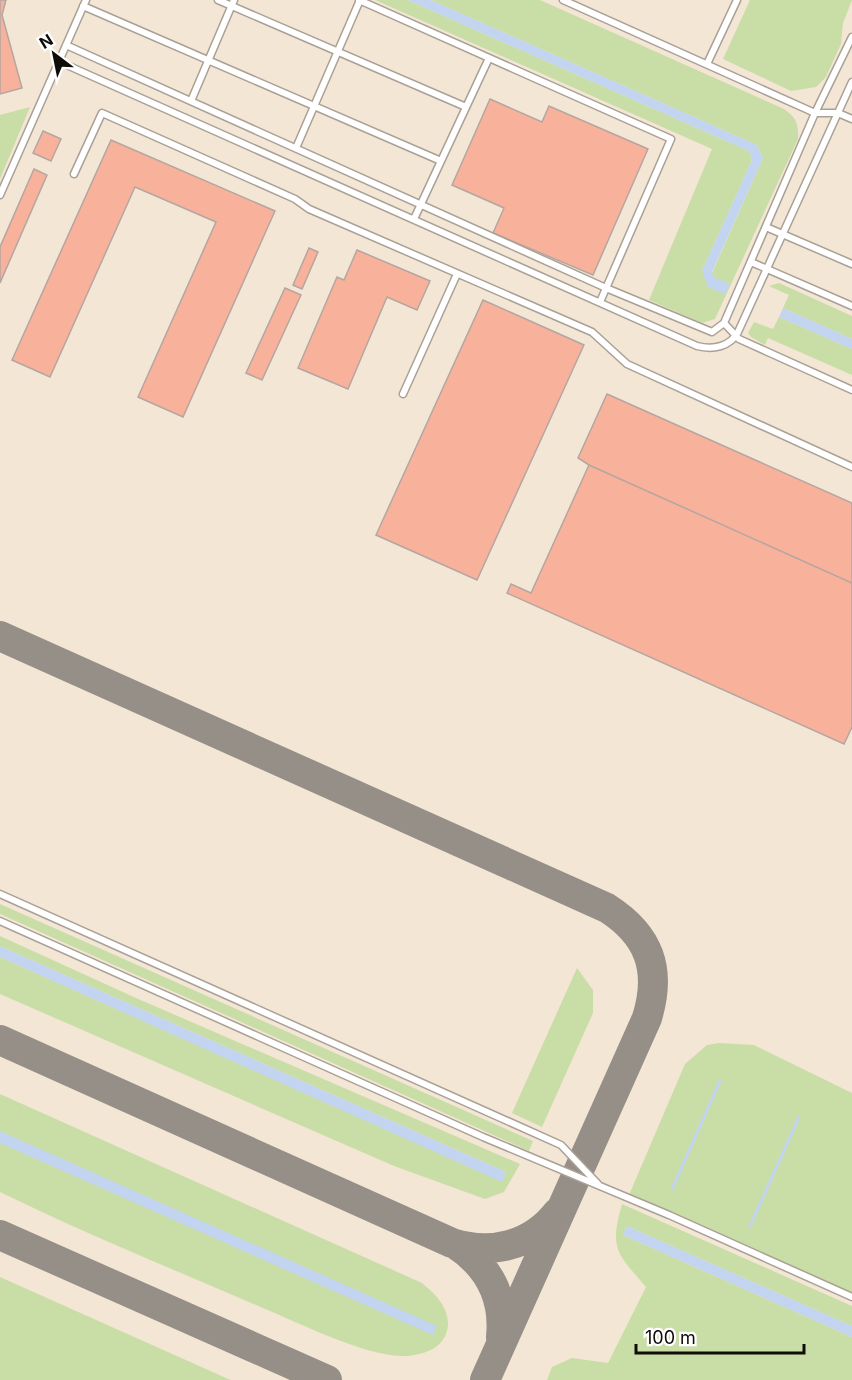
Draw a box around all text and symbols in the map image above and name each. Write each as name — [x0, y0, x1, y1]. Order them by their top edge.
north arrow — [24, 24, 84, 84]
text: N — [36, 30, 57, 53]
scale bar — [636, 1317, 804, 1355]
text: 100 m — [645, 1327, 696, 1348]

